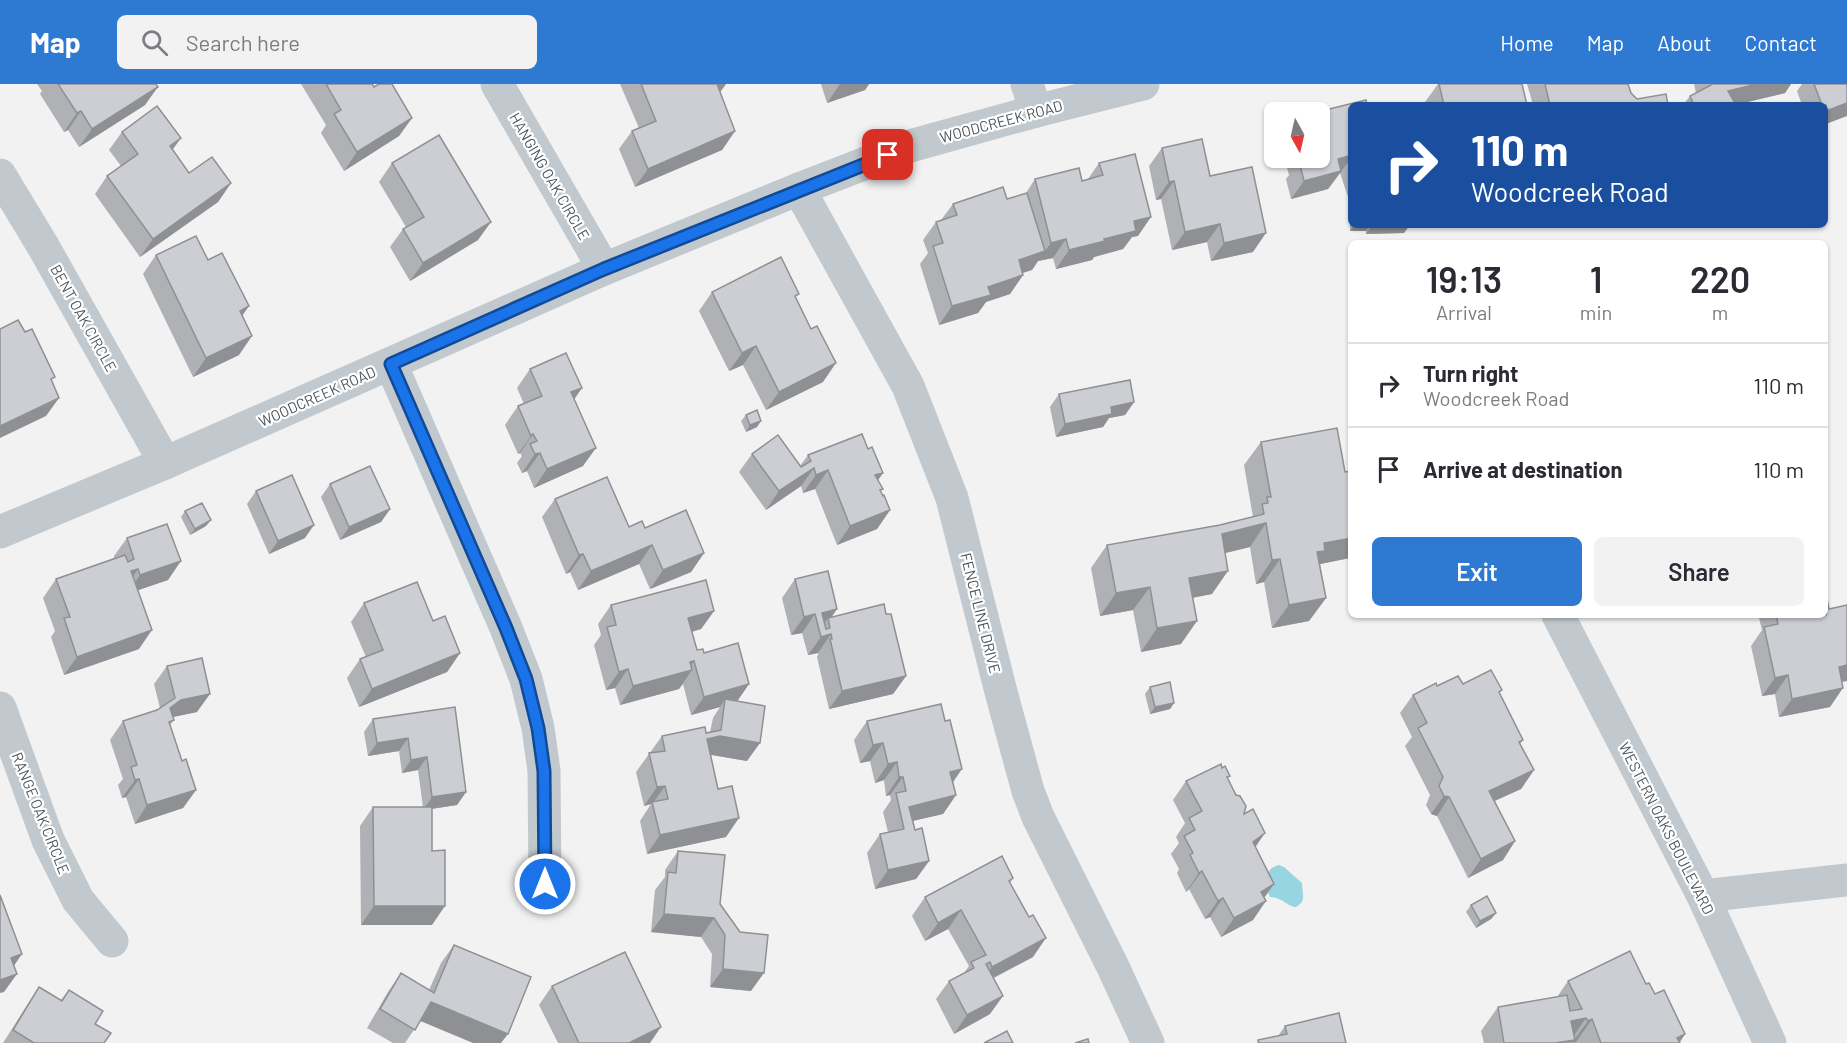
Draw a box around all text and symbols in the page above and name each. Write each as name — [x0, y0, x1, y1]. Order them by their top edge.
search box — [117, 15, 537, 69]
text: Map — [30, 25, 81, 59]
icon: search — [138, 26, 171, 59]
text: Search here — [186, 29, 300, 55]
text: Home — [1500, 30, 1554, 55]
text: Map — [1587, 30, 1624, 55]
text: About — [1657, 30, 1712, 55]
text: Contact — [1745, 30, 1817, 55]
street label: WOODCREEK ROAD — [938, 96, 1064, 146]
north arrow — [1264, 102, 1330, 168]
map controls — [1264, 102, 1330, 168]
street label: HANGING OAK CIRCLE — [506, 109, 594, 243]
text: 110 m — [1471, 124, 1568, 174]
icon: right — [1372, 126, 1450, 204]
pin — [862, 129, 913, 180]
icon: arrive — [871, 138, 904, 171]
text: Woodcreek Road — [1471, 175, 1669, 207]
text: 19:13 — [1426, 257, 1502, 300]
text: 1 — [1590, 257, 1602, 300]
text: 220 — [1690, 257, 1750, 300]
street label: BENT OAK CIRCLE — [47, 261, 121, 375]
text: Arrival — [1436, 300, 1492, 324]
text: min — [1580, 300, 1612, 324]
text: m — [1712, 300, 1728, 324]
text: Turn right — [1423, 360, 1518, 386]
street label: WOODCREEK ROAD — [256, 362, 378, 430]
icon: right — [1372, 369, 1405, 402]
text: 110 m — [1754, 372, 1804, 398]
text: Woodcreek Road — [1423, 386, 1569, 410]
icon: arrive — [1372, 453, 1405, 486]
text: Arrive at destination — [1423, 456, 1622, 482]
text: 110 m — [1754, 456, 1804, 482]
button: Exit — [1372, 537, 1582, 606]
button: Share — [1594, 537, 1804, 606]
street label: FENCE LINE DRIVE — [957, 551, 1005, 675]
street label: WESTERN OAKS BOULEVARD — [1616, 739, 1718, 917]
street label: RANGE OAK CIRCLE — [8, 749, 74, 877]
position arrow — [513, 852, 577, 916]

